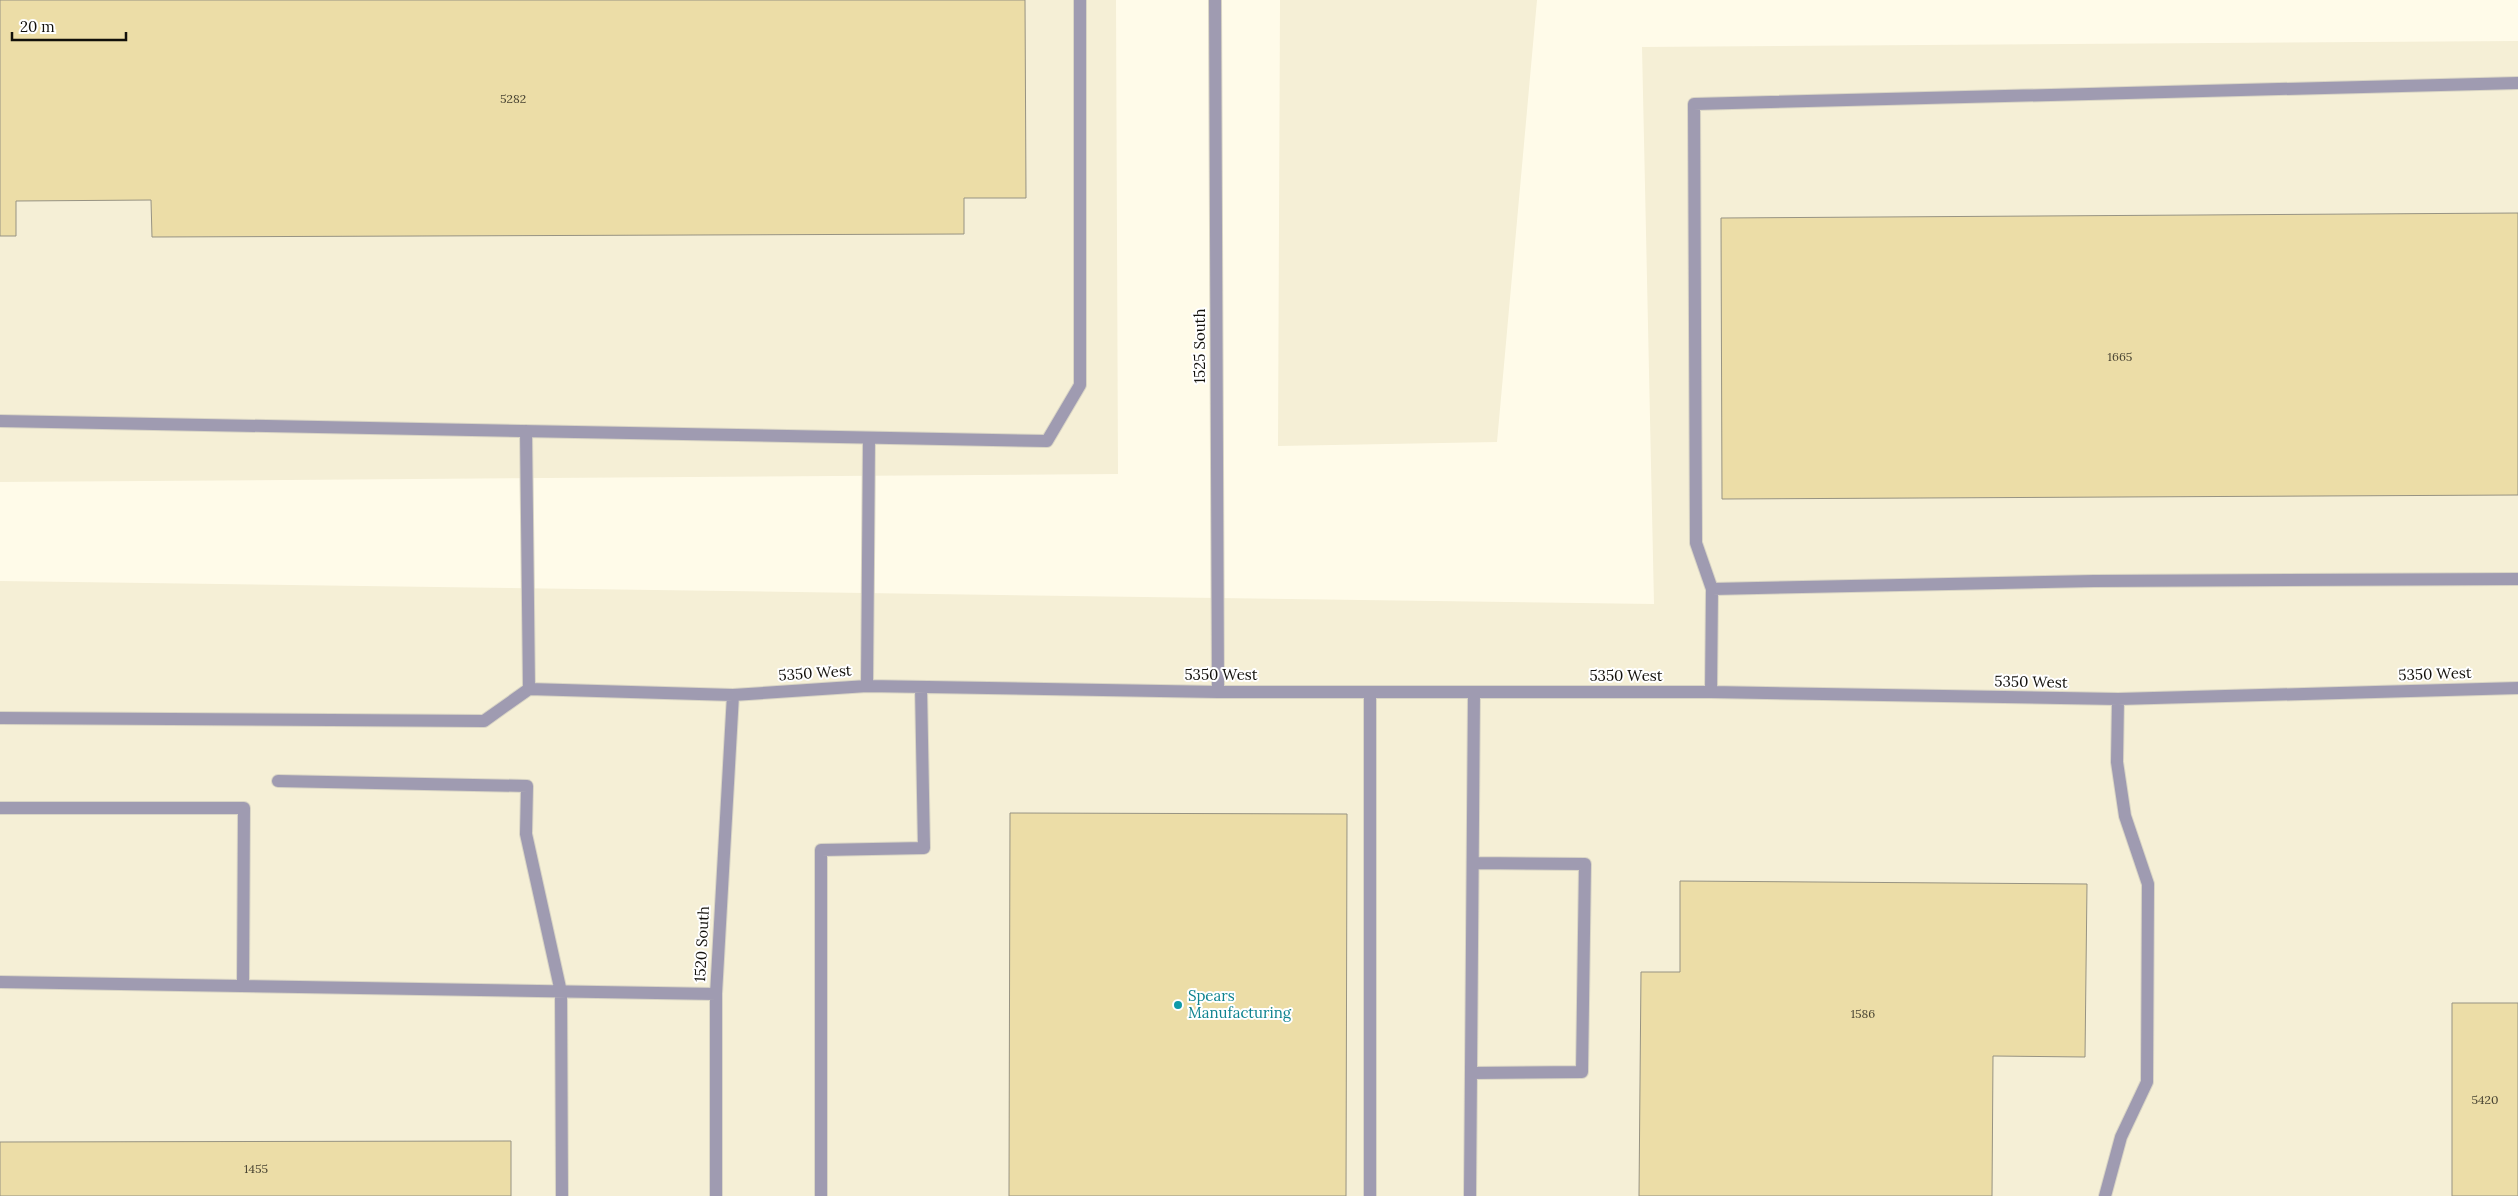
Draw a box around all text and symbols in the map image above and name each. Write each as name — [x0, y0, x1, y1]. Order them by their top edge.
scale bar — [12, 10, 126, 42]
text: 20 m — [20, 17, 55, 36]
house number: 5282 — [500, 91, 526, 106]
street label: 1525 South — [1190, 309, 1209, 383]
house number: 1665 — [2108, 349, 2132, 364]
street label: 5350 West — [778, 660, 852, 685]
street label: 5350 West — [2398, 663, 2472, 684]
street label: 5350 West — [1184, 665, 1258, 684]
street label: 5350 West — [1589, 666, 1663, 685]
street label: 5350 West — [1994, 671, 2068, 692]
street label: 1520 South — [690, 906, 713, 982]
place label: Spears Manufacturing — [1188, 986, 1292, 1022]
marker: Spears Manufacturing — [1172, 999, 1184, 1011]
house number: 1586 — [1851, 1006, 1875, 1021]
house number: 5420 — [2472, 1092, 2498, 1107]
house number: 1455 — [244, 1161, 268, 1176]

